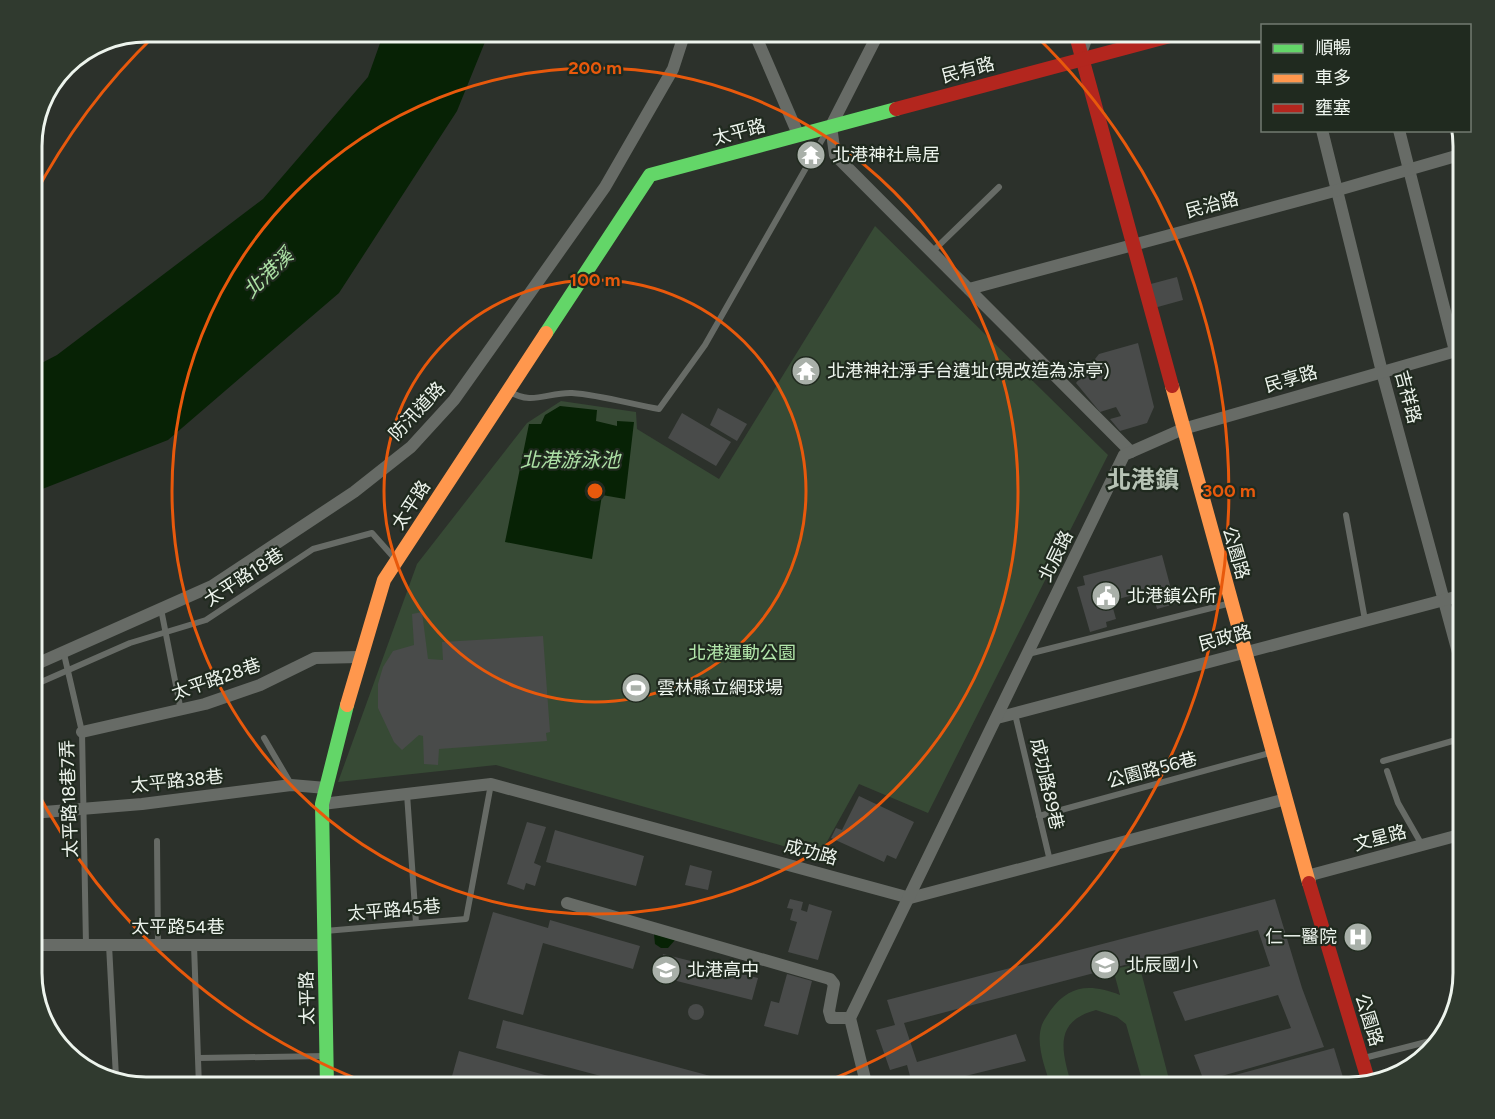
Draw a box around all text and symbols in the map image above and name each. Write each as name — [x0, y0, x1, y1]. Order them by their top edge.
legend — [1261, 24, 1471, 132]
text: 順暢 — [1315, 37, 1351, 59]
street label: 民有路 — [939, 52, 997, 88]
text: 200 m — [568, 57, 622, 79]
text: 車多 — [1315, 67, 1351, 89]
text: 壅塞 — [1315, 97, 1351, 119]
street label: 太平路 — [710, 114, 768, 150]
temple icon: 北港神社鳥居 — [795, 139, 827, 171]
place label: 北港神社鳥居 — [832, 144, 940, 166]
street label: 民治路 — [1183, 187, 1241, 223]
water label: 北港溪 — [238, 241, 300, 302]
text: 100 m — [570, 269, 620, 291]
temple icon: 北港神社淨手台遺址(現改造為涼亭) — [790, 355, 822, 387]
place label: 北港神社淨手台遺址(現改造為涼亭) — [827, 360, 1110, 382]
street label: 民享路 — [1262, 361, 1320, 397]
street label: 吉祥路 — [1390, 368, 1426, 426]
street label: 防汛道路 — [384, 377, 450, 445]
water label: 北港游泳池 — [520, 448, 622, 472]
district label: 北港鎮 — [1107, 465, 1179, 494]
street label: 太平路 — [387, 476, 435, 534]
text: 300 m — [1202, 480, 1256, 502]
centre of rings — [585, 481, 605, 501]
street label: 公園路 — [1218, 524, 1254, 582]
street label: 北辰路 — [1034, 527, 1078, 585]
street label: 太平路18巷 — [200, 543, 288, 611]
public building icon: 北港鎮公所 — [1090, 580, 1122, 612]
place label: 北港鎮公所 — [1127, 585, 1217, 607]
street label: 民政路 — [1196, 620, 1254, 656]
park label: 北港運動公園 — [688, 642, 796, 664]
street label: 太平路28巷 — [168, 653, 264, 705]
sports icon: 雲林縣立網球場 — [620, 672, 652, 704]
place label: 雲林縣立網球場 — [657, 677, 783, 699]
street label: 成功路89巷 — [1026, 736, 1068, 832]
street label: 太平路18巷7弄 — [56, 740, 82, 858]
street label: 公園路56巷 — [1104, 747, 1200, 793]
street label: 太平路38巷 — [130, 765, 224, 797]
street label: 文星路 — [1351, 820, 1409, 856]
street label: 成功路 — [782, 834, 840, 870]
street label: 太平路45巷 — [346, 895, 442, 925]
street label: 太平路54巷 — [131, 916, 225, 938]
hospital icon: 仁一醫院 — [1342, 921, 1374, 953]
place label: 仁一醫院 — [1265, 926, 1337, 948]
school or university icon: 北辰國小 — [1089, 949, 1121, 981]
school or university icon: 北港高中 — [650, 954, 682, 986]
place label: 北辰國小 — [1126, 954, 1198, 976]
place label: 北港高中 — [687, 959, 759, 981]
street label: 太平路 — [296, 971, 318, 1025]
street label: 公園路 — [1351, 991, 1387, 1049]

